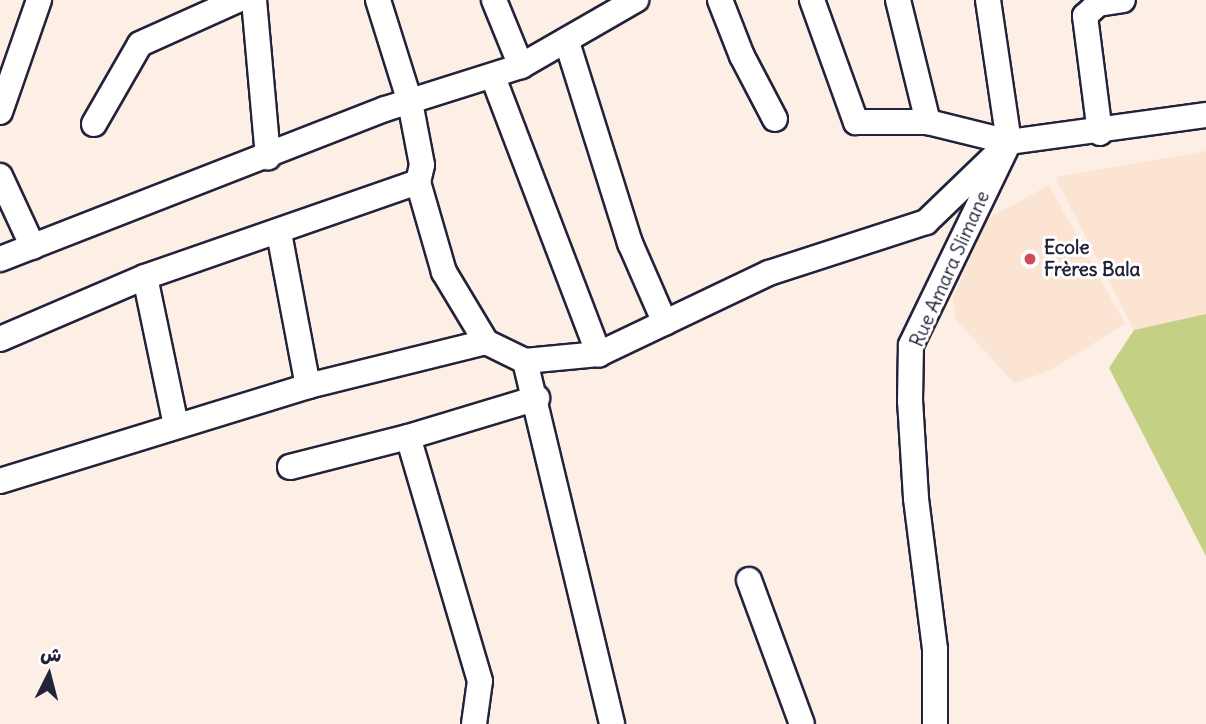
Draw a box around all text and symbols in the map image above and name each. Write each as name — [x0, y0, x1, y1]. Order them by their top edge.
street label: Rue Amara Slimane — [905, 188, 995, 350]
place label: Ecole Frères Bala — [1044, 237, 1140, 281]
marker: Ecole Frères Bala — [1022, 251, 1038, 267]
north arrow — [14, 640, 84, 710]
text: ش — [40, 641, 63, 667]

